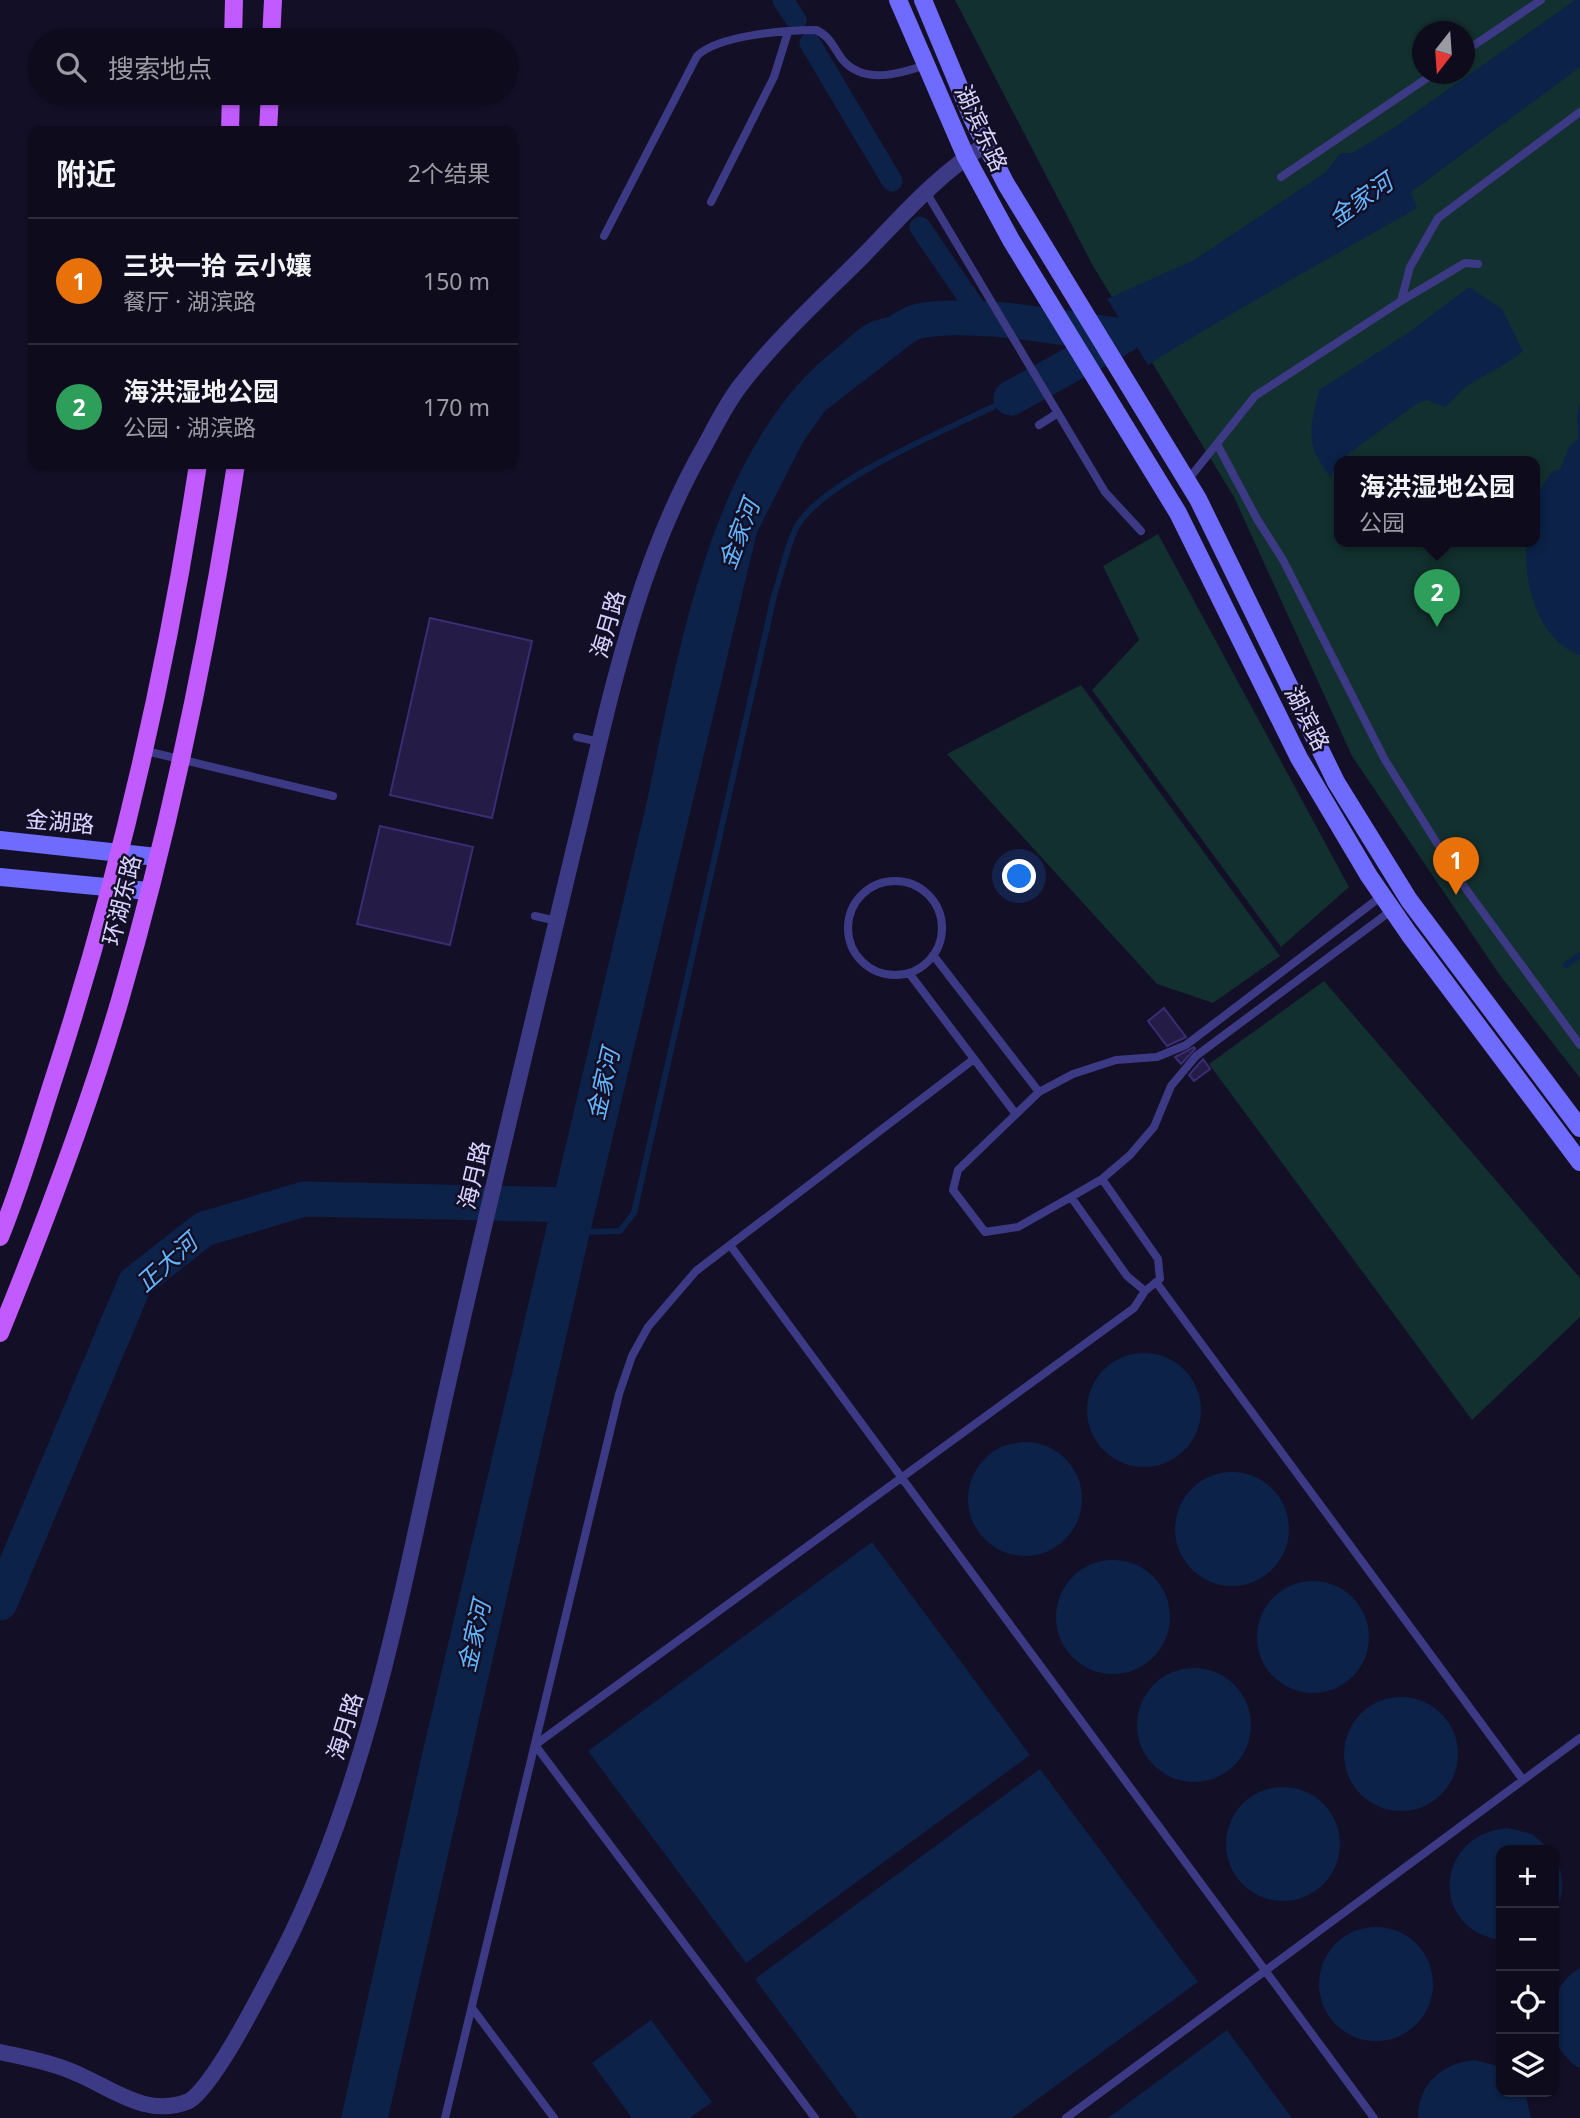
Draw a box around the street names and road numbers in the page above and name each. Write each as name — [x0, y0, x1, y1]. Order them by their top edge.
street label: 湖滨东路 — [948, 80, 1016, 176]
street label: 海月路 — [582, 586, 632, 662]
street label: 湖滨路 — [1278, 680, 1338, 756]
street label: 金湖路 — [24, 802, 96, 840]
street label: 环湖东路 — [94, 851, 148, 949]
street label: 海月路 — [450, 1138, 496, 1212]
street label: 海月路 — [319, 1688, 369, 1764]

